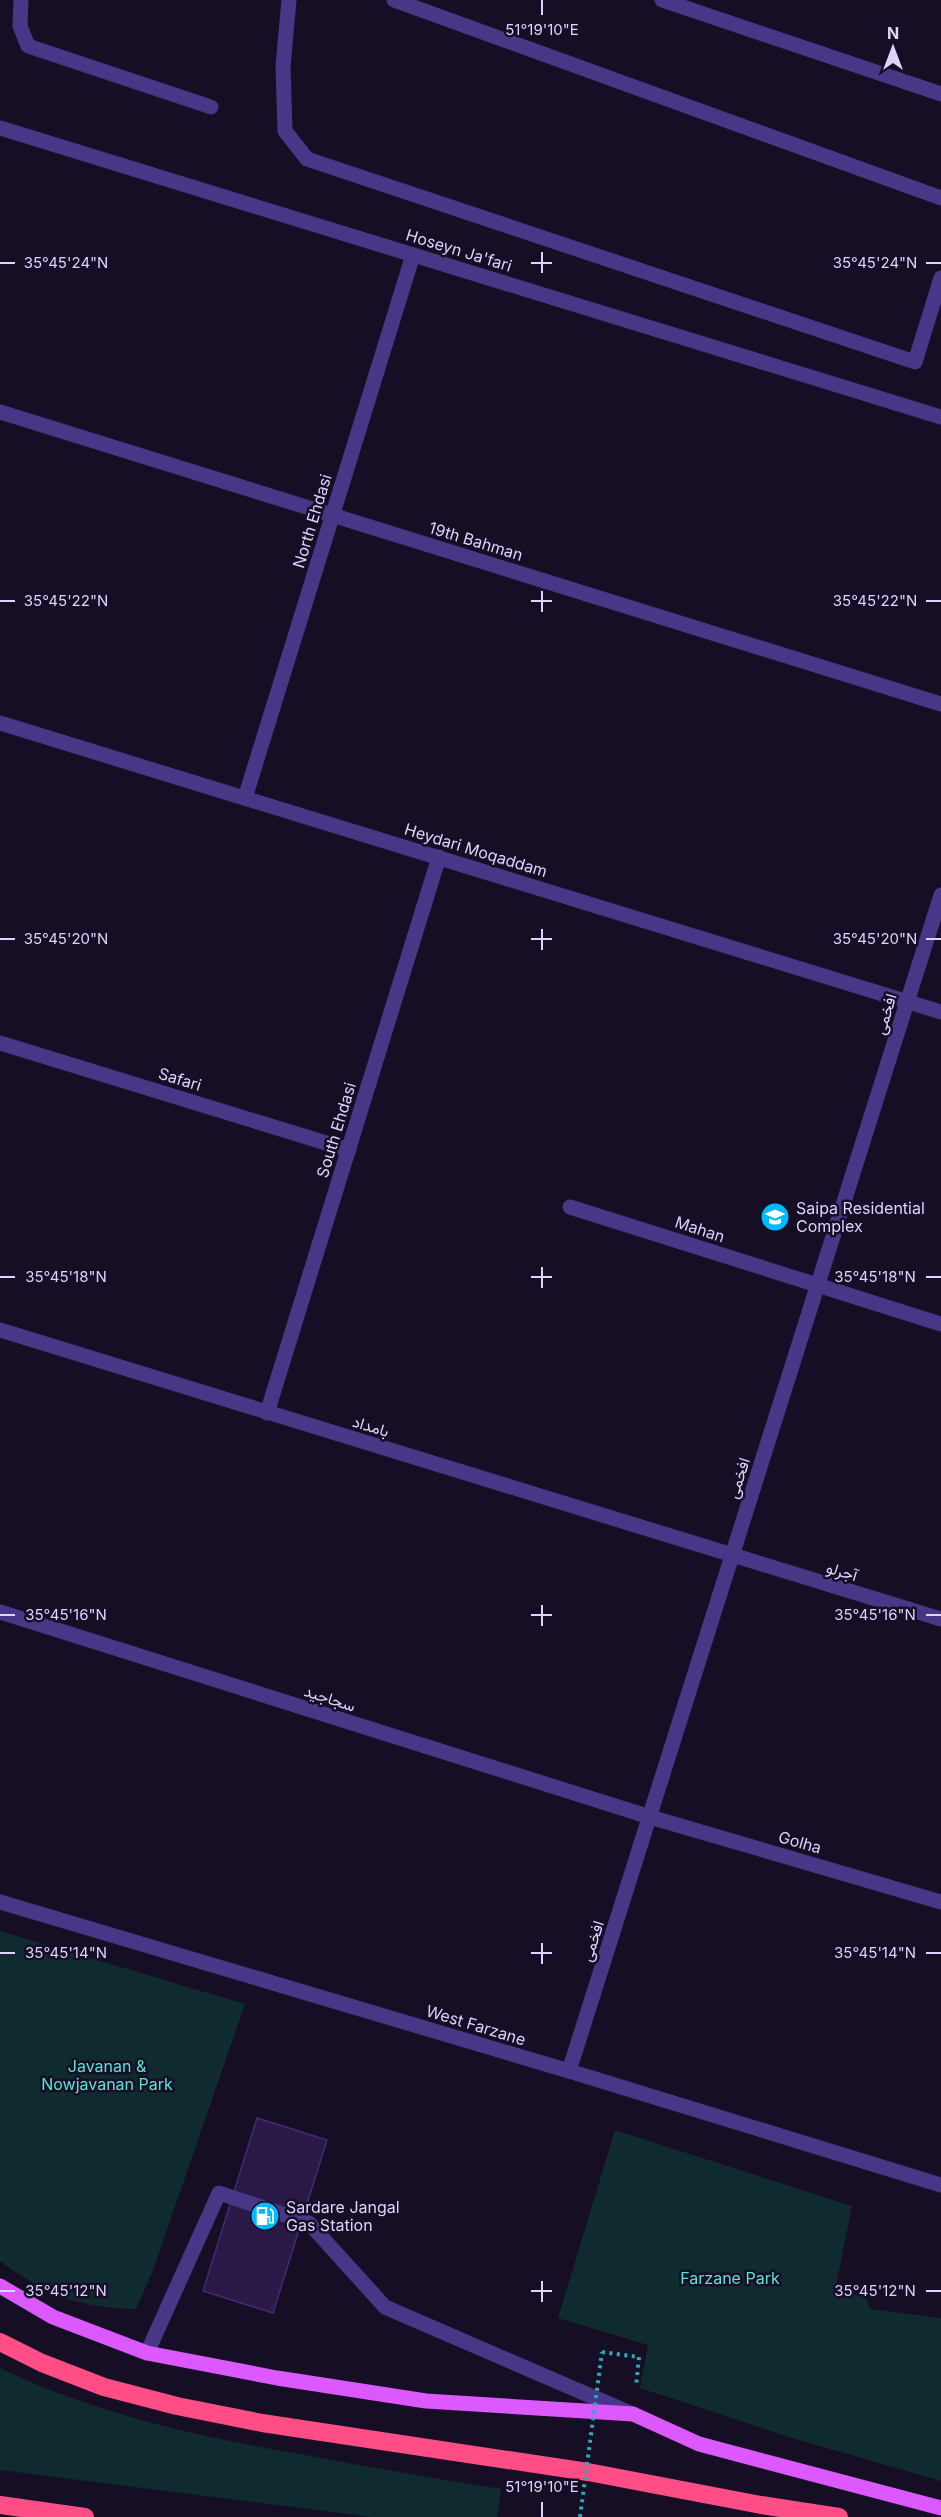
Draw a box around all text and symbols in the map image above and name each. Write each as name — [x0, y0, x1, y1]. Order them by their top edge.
north arrow — [863, 18, 923, 78]
text: 51°19'10"E — [505, 20, 579, 39]
text: N — [887, 23, 899, 43]
street label: Hoseyn Ja'fari — [404, 224, 514, 276]
text: 35°45'24"N — [24, 253, 108, 272]
text: 35°45'24"N — [833, 253, 917, 272]
street label: North Ehdasi — [288, 472, 336, 570]
street label: 19th Bahman — [427, 517, 525, 565]
text: 35°45'22"N — [24, 591, 108, 610]
text: 35°45'22"N — [833, 591, 917, 610]
street label: Heydari Moqaddam — [402, 819, 550, 881]
text: 35°45'20"N — [24, 929, 108, 948]
text: 35°45'20"N — [833, 929, 917, 948]
street label: افخمی — [869, 991, 902, 1037]
street label: Safari — [156, 1063, 204, 1095]
street label: South Ehdasi — [312, 1080, 360, 1180]
place label: Saipa Residential Complex — [796, 1198, 925, 1236]
school or university icon: Saipa Residential Complex — [759, 1201, 791, 1233]
street label: Mahan — [672, 1212, 728, 1246]
text: 35°45'18"N — [25, 1267, 107, 1286]
text: 35°45'18"N — [834, 1267, 916, 1286]
street label: بامداد — [350, 1411, 392, 1441]
street label: افخمی — [722, 1455, 755, 1501]
street label: آجرلو — [824, 1557, 861, 1586]
text: 35°45'16"N — [25, 1605, 107, 1624]
text: 35°45'16"N — [834, 1605, 916, 1624]
street label: سجاجید — [302, 1680, 358, 1716]
street label: Golha — [776, 1826, 824, 1858]
street label: افخمی — [576, 1918, 609, 1964]
text: 35°45'14"N — [25, 1943, 107, 1962]
text: 35°45'14"N — [834, 1943, 916, 1962]
street label: West Farzane — [424, 2000, 528, 2050]
park label: Javanan & Nowjavanan Park — [41, 2056, 173, 2094]
place label: Sardare Jangal Gas Station — [286, 2197, 400, 2235]
fuel station icon: Sardare Jangal Gas Station — [249, 2200, 281, 2232]
park label: Farzane Park — [680, 2268, 780, 2288]
text: 35°45'12"N — [25, 2281, 107, 2300]
text: 35°45'12"N — [834, 2281, 916, 2300]
text: 51°19'10"E — [505, 2477, 579, 2496]

